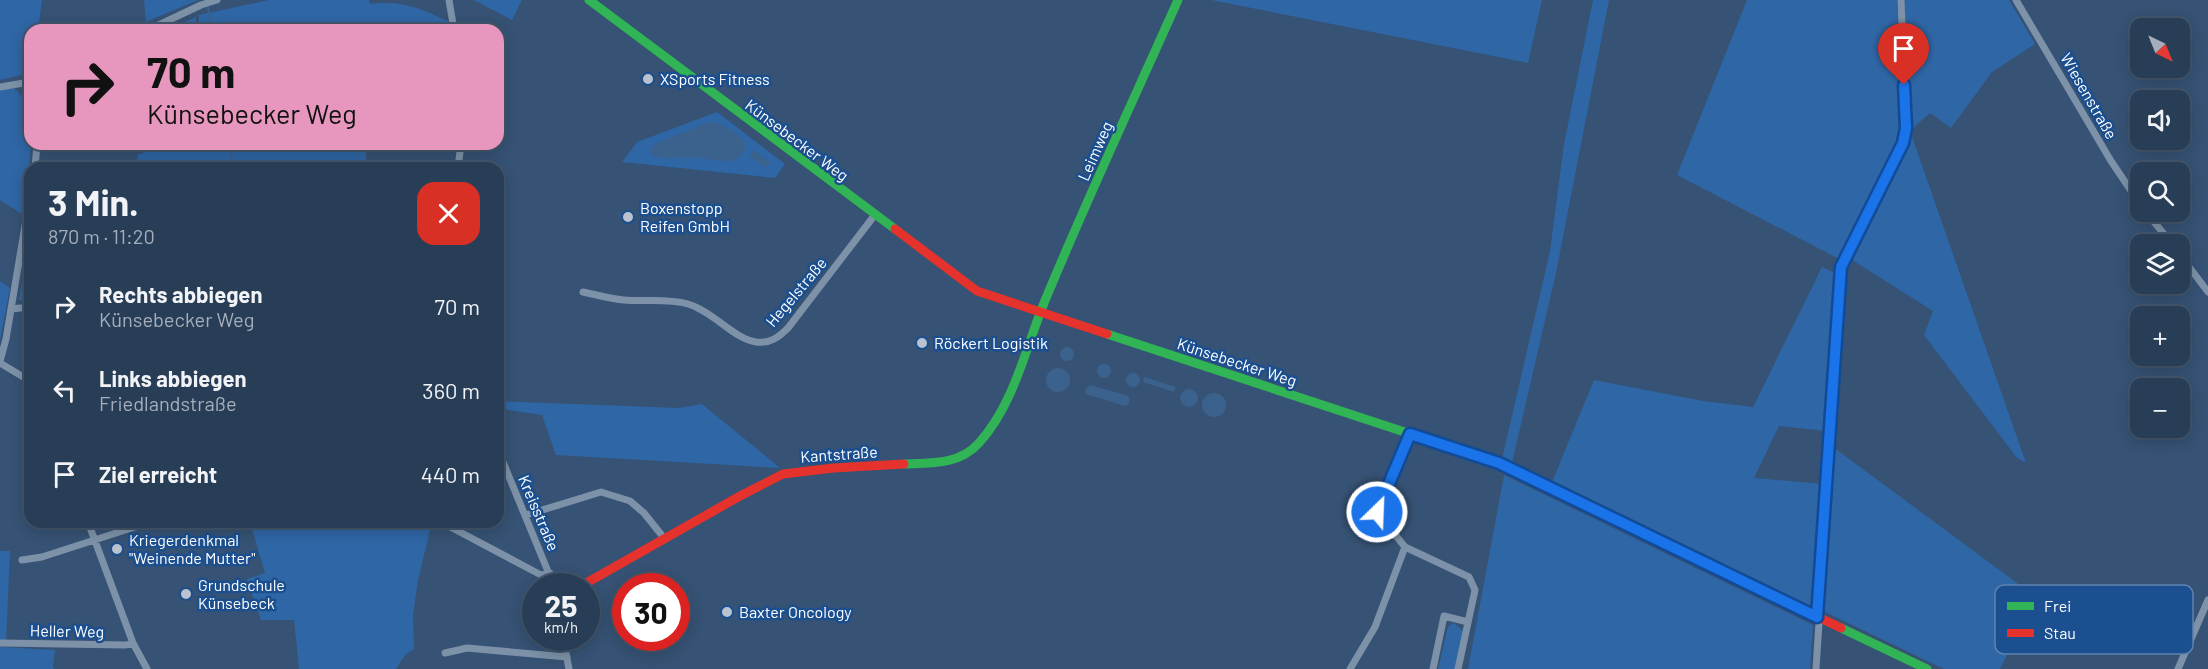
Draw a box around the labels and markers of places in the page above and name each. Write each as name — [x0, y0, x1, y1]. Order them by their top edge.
pin — [1878, 23, 1929, 85]
place label: XSports Fitness — [660, 69, 770, 88]
marker: XSports Fitness — [641, 72, 655, 86]
place label: Boxenstopp Reifen GmbH — [640, 198, 730, 235]
marker: Boxenstopp Reifen GmbH — [621, 210, 635, 224]
place label: Röckert Logistik — [934, 333, 1048, 352]
marker: Röckert Logistik — [915, 336, 929, 350]
place label: Kriegerdenkmal "Weinende Mutter" — [129, 530, 256, 567]
marker: Kriegerdenkmal "Weinende Mutter" — [110, 542, 124, 556]
place label: Grundschule Künsebeck — [198, 575, 285, 612]
marker: Grundschule Künsebeck — [179, 587, 193, 601]
place label: Baxter Oncology — [739, 602, 852, 621]
marker: Baxter Oncology — [720, 605, 734, 619]

